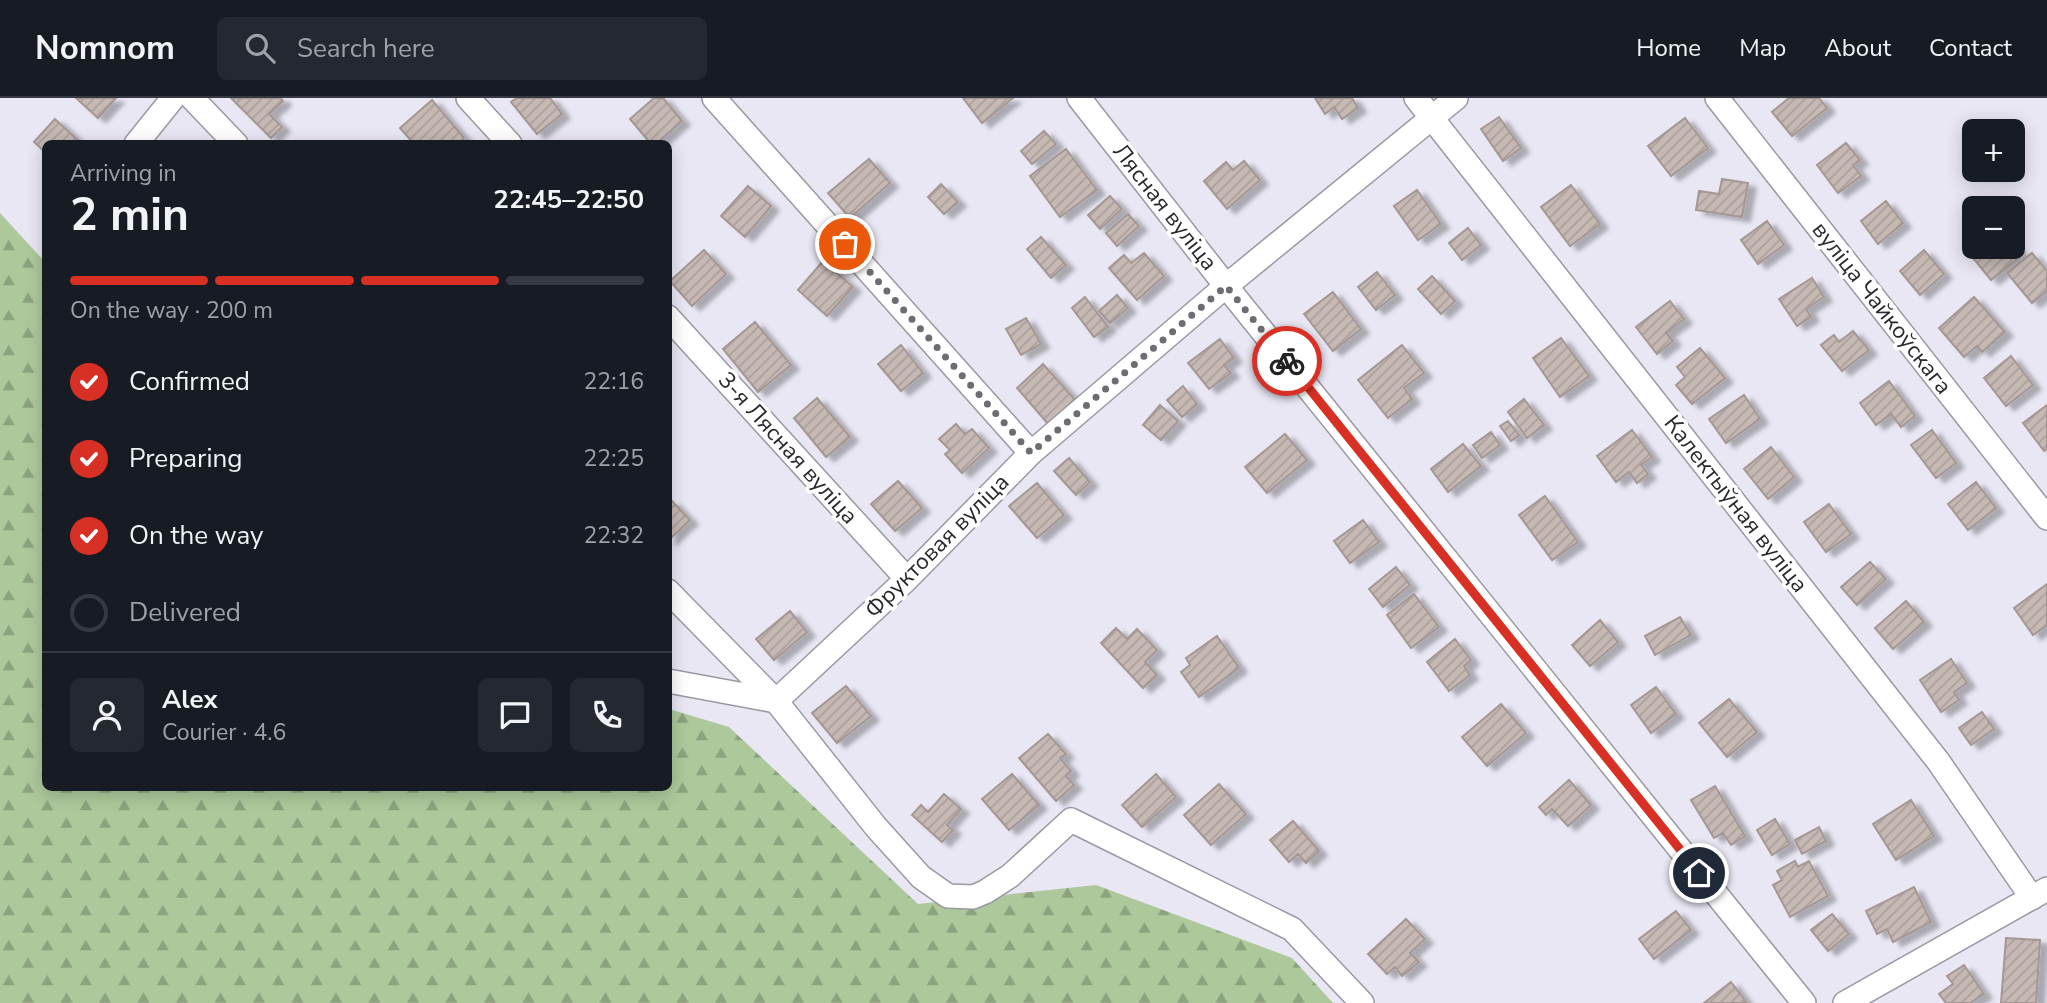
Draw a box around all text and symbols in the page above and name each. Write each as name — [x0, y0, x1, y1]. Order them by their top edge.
search box — [217, 17, 707, 80]
text: Nomnom — [35, 26, 175, 71]
icon: search — [241, 29, 279, 67]
text: Search here — [297, 31, 435, 66]
text: Home — [1636, 32, 1701, 64]
text: Map — [1739, 32, 1786, 64]
text: About — [1824, 32, 1891, 64]
text: Contact — [1929, 32, 2012, 64]
map controls — [1962, 119, 2025, 259]
button: + — [1962, 119, 2025, 182]
street label: Лясная вуліца — [1106, 137, 1224, 277]
text: Arriving in — [70, 158, 177, 189]
text: 22:45–22:50 — [493, 182, 644, 217]
text: 2 min — [70, 183, 189, 246]
button: − — [1962, 196, 2025, 259]
pin — [815, 214, 875, 274]
street label: вуліца Чайкоўскага — [1805, 215, 1959, 401]
icon: bag — [826, 225, 864, 263]
text: On the way · 200 m — [70, 295, 273, 326]
courier — [1252, 326, 1322, 396]
icon: bike — [1268, 342, 1306, 380]
icon: check — [70, 363, 108, 401]
text: Confirmed — [129, 364, 250, 399]
street label: 3-я Лясная вуліца — [711, 365, 865, 531]
text: 22:16 — [584, 366, 644, 397]
street label: Калектыўная вуліца — [1657, 409, 1815, 599]
icon: check — [70, 440, 108, 478]
text: Preparing — [129, 441, 242, 476]
text: 22:25 — [584, 443, 644, 474]
street label: Фруктовая вуліца — [858, 467, 1016, 625]
icon: check — [70, 517, 108, 555]
text: On the way — [129, 518, 263, 553]
text: 22:32 — [584, 520, 644, 551]
text: Delivered — [129, 595, 241, 630]
button: person — [70, 678, 144, 752]
button: chat — [478, 678, 552, 752]
button: phone — [570, 678, 644, 752]
text: Alex — [162, 682, 218, 717]
text: Courier · 4.6 — [162, 717, 286, 748]
pin — [1669, 843, 1729, 903]
icon: home — [1680, 854, 1718, 892]

